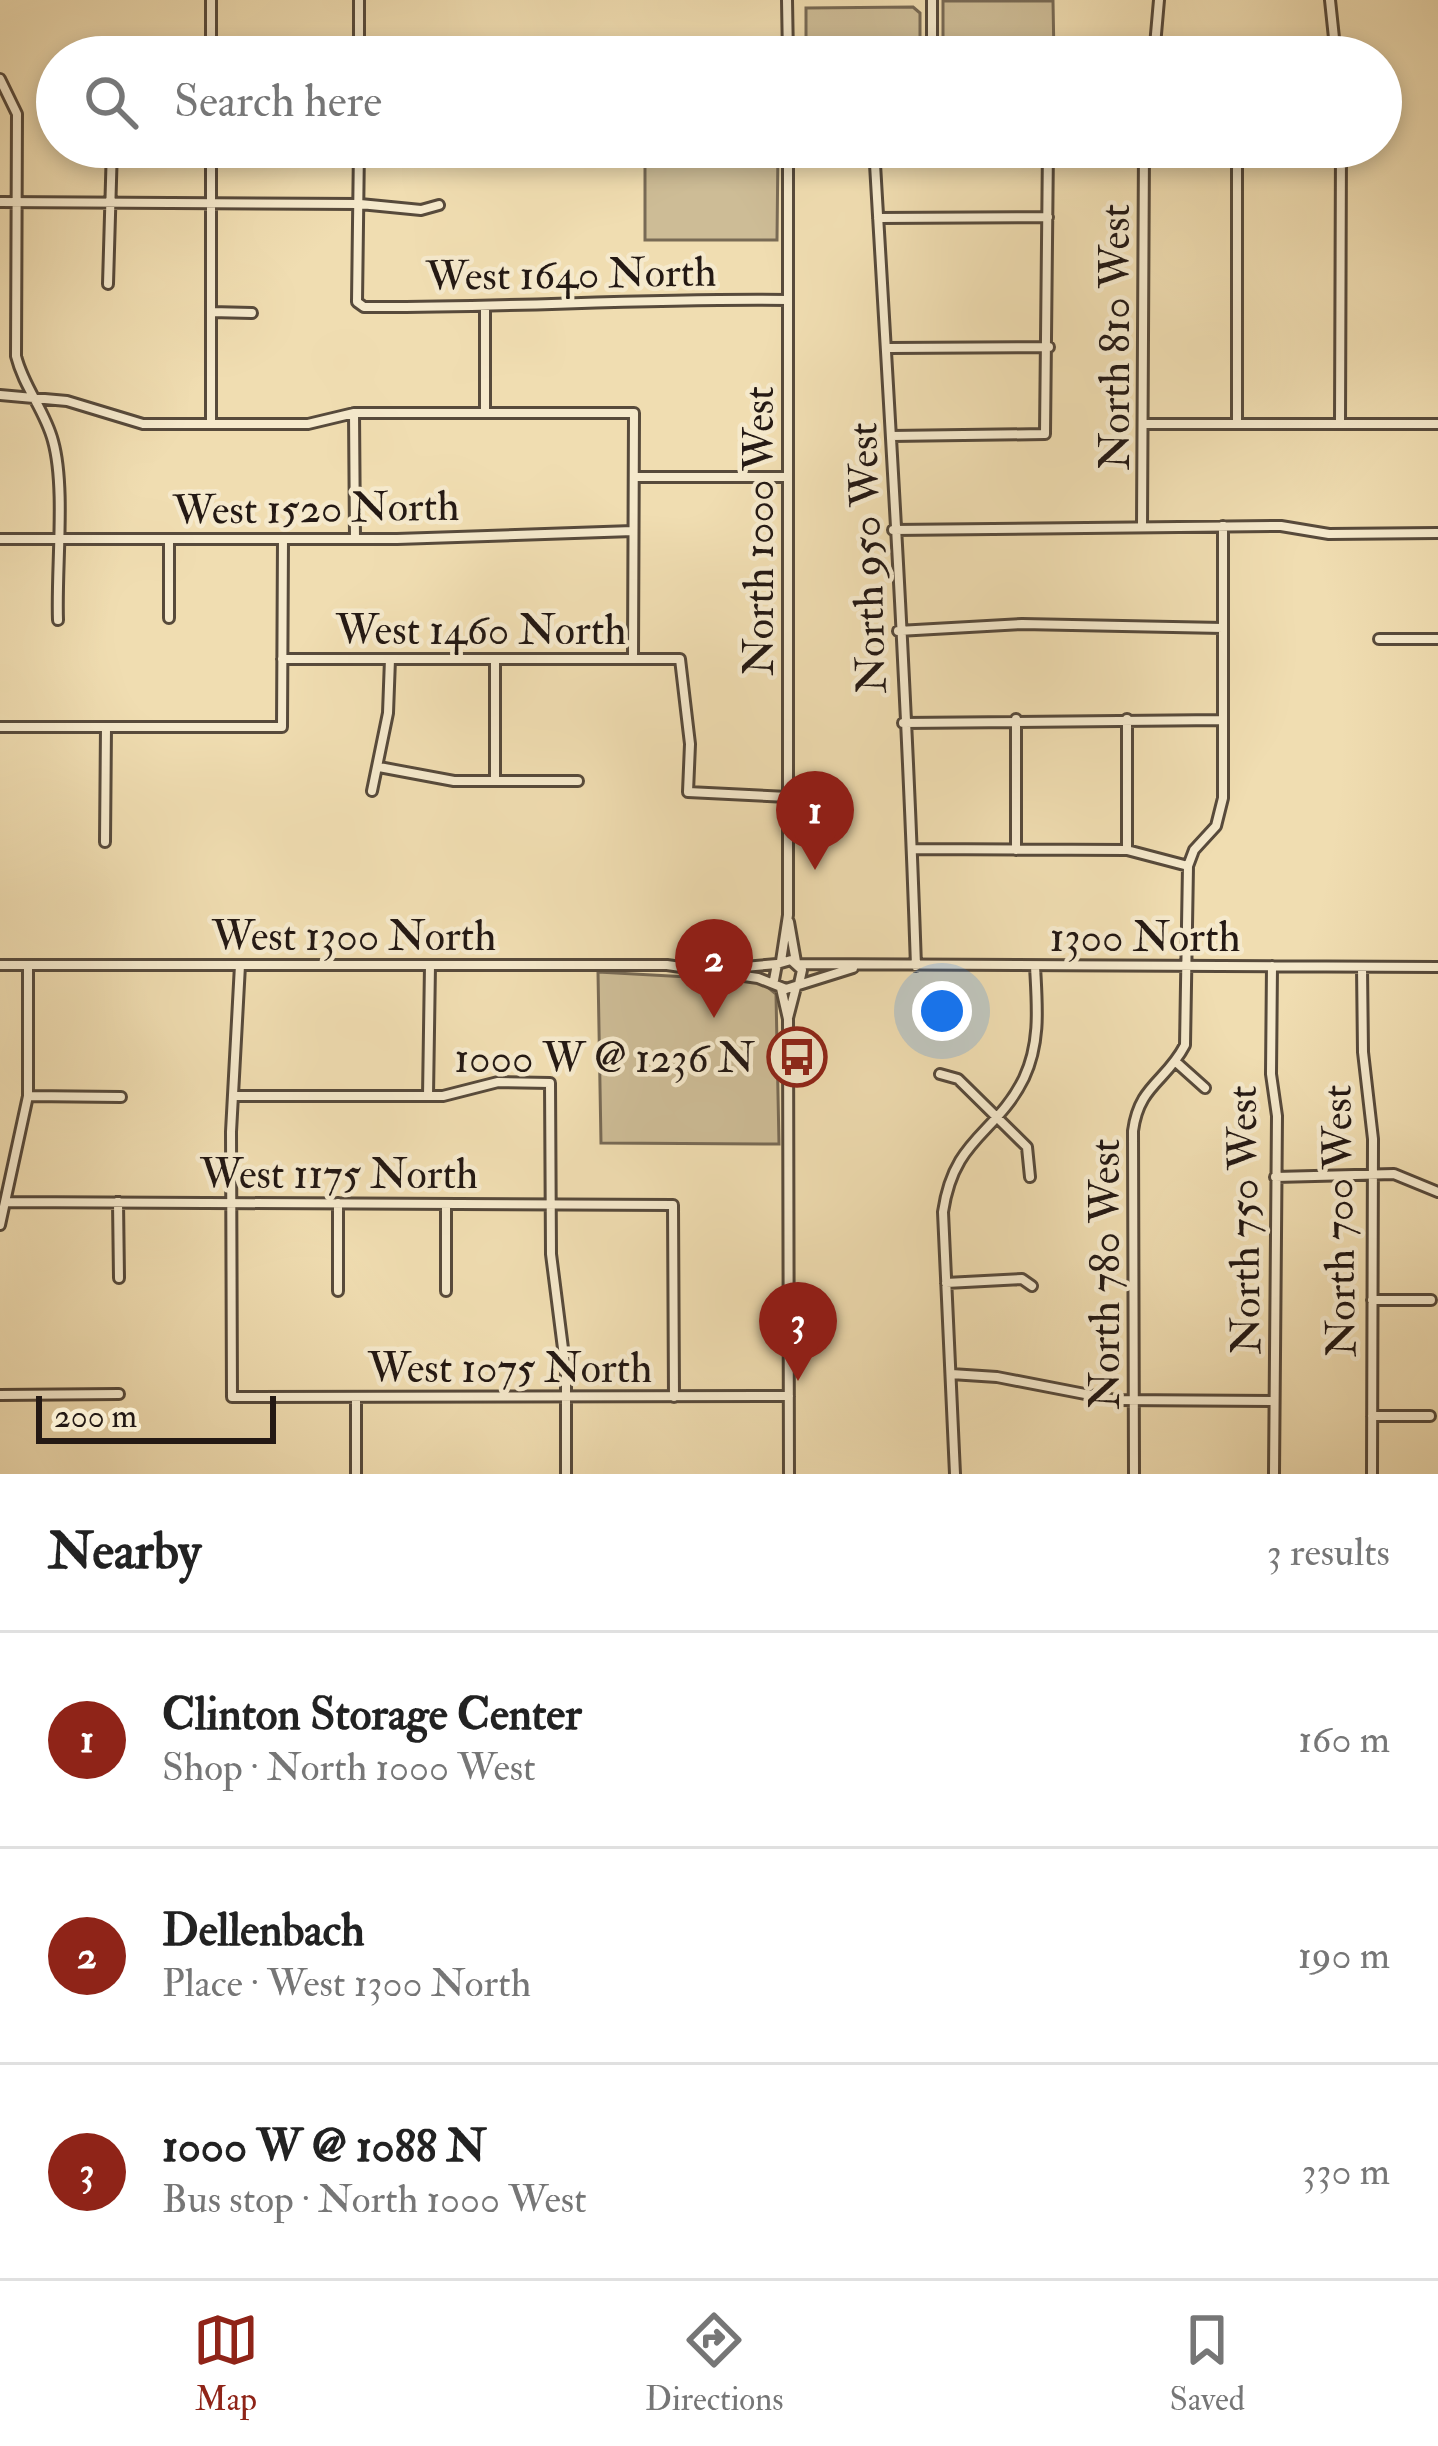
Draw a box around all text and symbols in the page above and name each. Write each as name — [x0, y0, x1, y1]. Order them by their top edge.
search box — [36, 36, 1402, 168]
icon: search — [78, 69, 144, 135]
text: Search here — [174, 74, 382, 130]
street label: North 810 West — [1090, 204, 1142, 470]
street label: West 1640 North — [424, 246, 717, 304]
street label: North 1000 West — [734, 386, 786, 676]
street label: North 950 West — [837, 421, 899, 694]
street label: West 1520 North — [171, 481, 460, 538]
street label: West 1460 North — [335, 605, 626, 657]
pin: 1 — [776, 771, 854, 870]
street label: West 1300 North — [211, 911, 496, 963]
street label: 1300 North — [1049, 912, 1241, 964]
pin: 2 — [675, 919, 753, 1018]
your location — [912, 981, 972, 1041]
bus stop icon: 1000 W @ 1236 N — [766, 1026, 828, 1088]
place label: 1000 W @ 1236 N — [454, 1033, 755, 1085]
street label: North 700 West — [1312, 1084, 1368, 1358]
street label: North 750 West — [1217, 1085, 1273, 1355]
street label: North 780 West — [1080, 1139, 1132, 1409]
street label: West 1175 North — [199, 1149, 478, 1201]
pin: 3 — [759, 1282, 837, 1381]
street label: West 1075 North — [367, 1343, 652, 1395]
scale bar — [36, 1390, 276, 1443]
text: 200 m — [54, 1396, 137, 1437]
text: Nearby — [48, 1520, 201, 1584]
text: 3 results — [1267, 1528, 1390, 1577]
text: Clinton Storage Center — [162, 1687, 582, 1743]
text: 1 — [80, 1715, 94, 1764]
text: 160 m — [1298, 1715, 1390, 1764]
text: Shop · North 1000 West — [162, 1743, 536, 1792]
text: Dellenbach — [162, 1903, 365, 1959]
text: 2 — [77, 1931, 97, 1980]
text: 190 m — [1298, 1931, 1390, 1980]
text: Place · West 1300 North — [162, 1959, 531, 2008]
text: 1000 W @ 1088 N — [162, 2119, 487, 2175]
text: 3 — [80, 2147, 94, 2196]
text: 330 m — [1302, 2147, 1390, 2196]
text: Bus stop · North 1000 West — [162, 2175, 587, 2224]
tab: Map — [193, 2307, 259, 2420]
tab: Directions — [645, 2307, 784, 2420]
tab: Saved — [1170, 2307, 1245, 2420]

